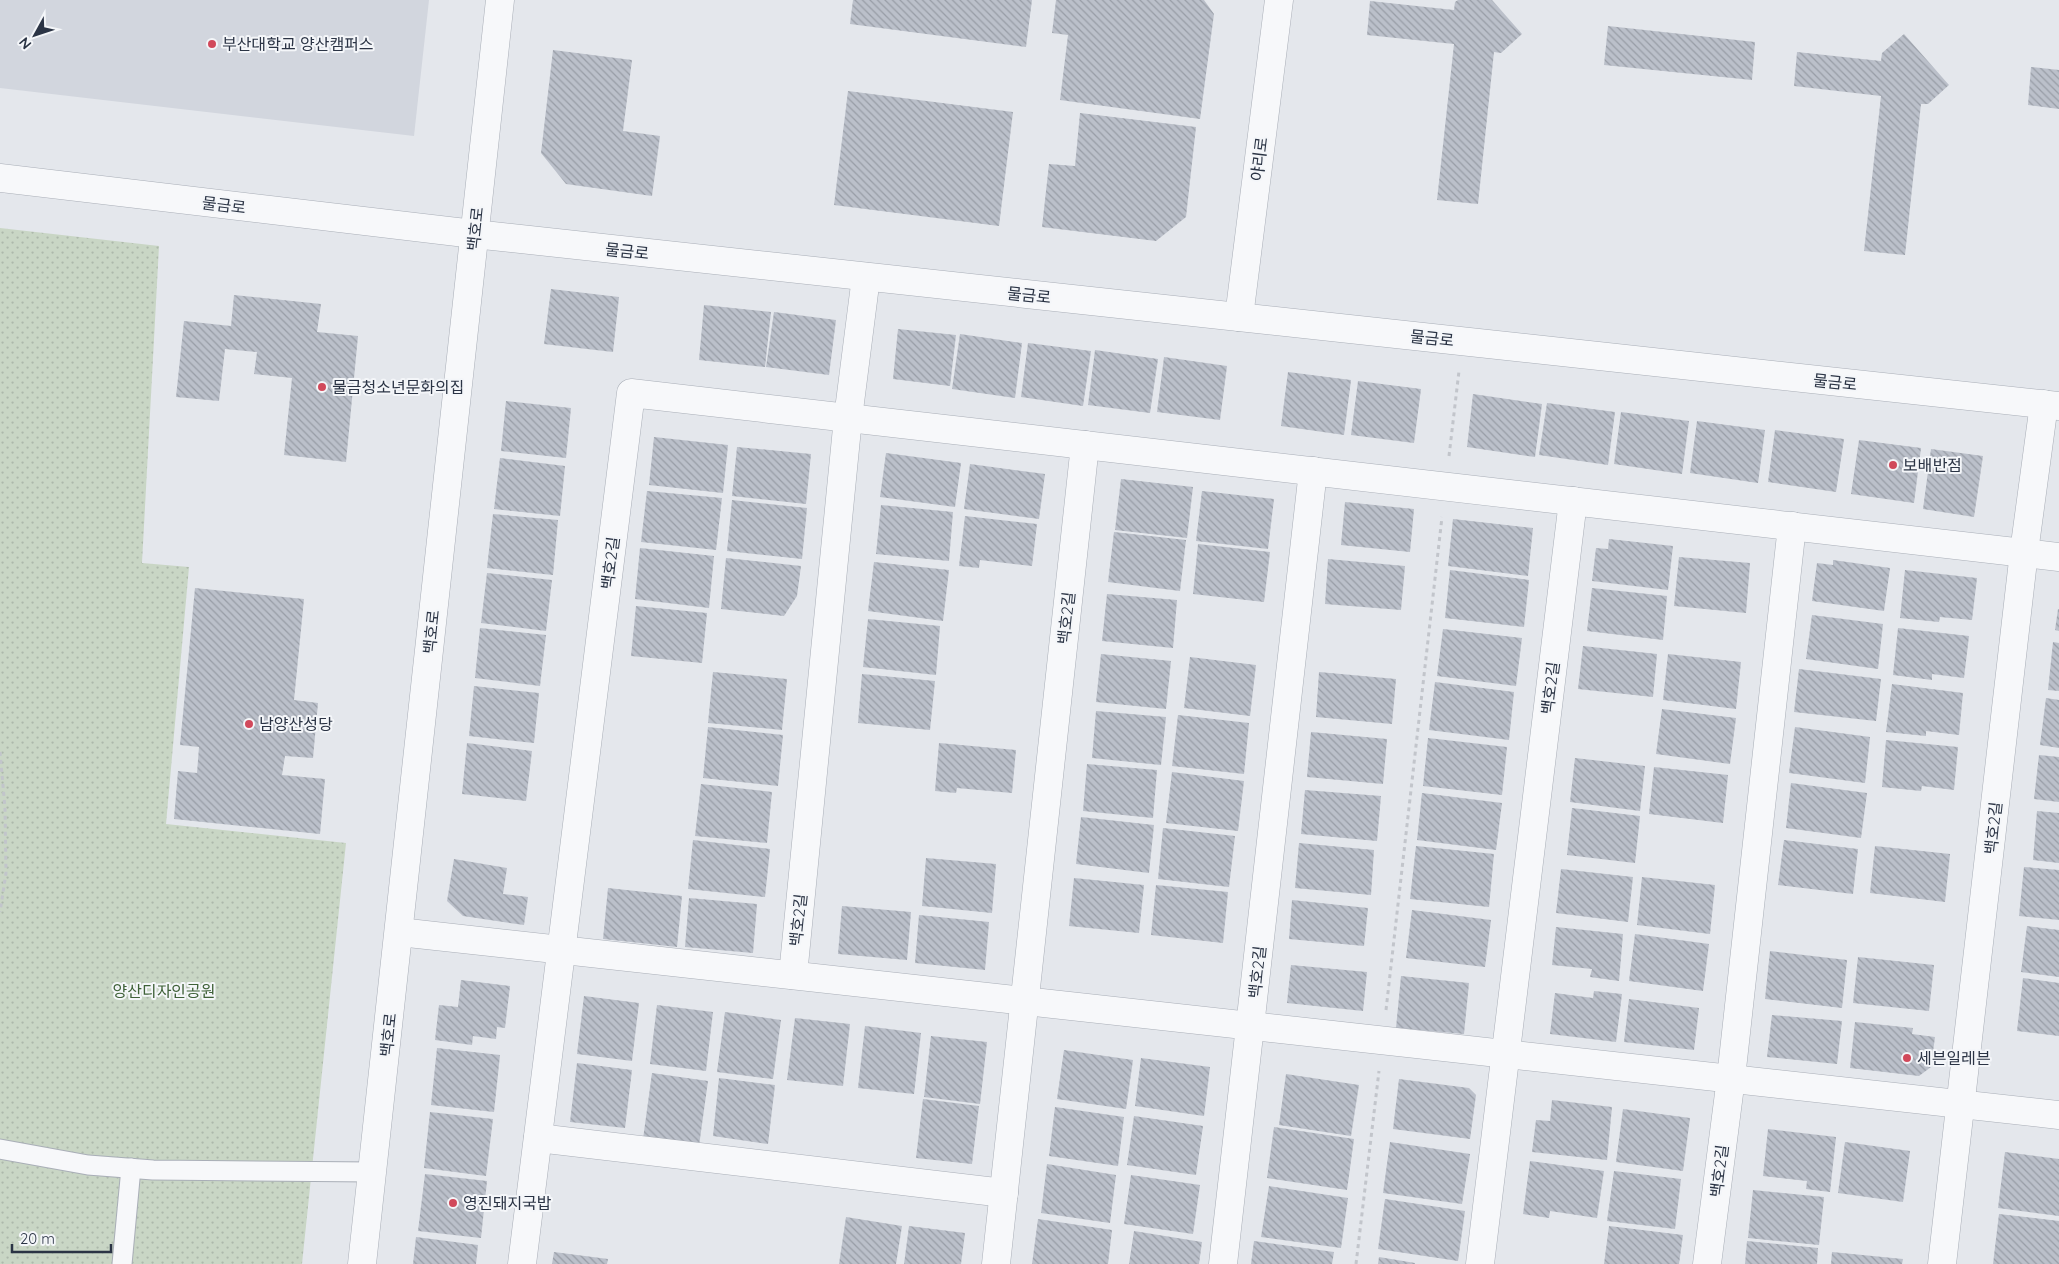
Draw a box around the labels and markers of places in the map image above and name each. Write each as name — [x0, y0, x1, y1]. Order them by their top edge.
place label: 부산대학교 양산캠퍼스 — [222, 34, 374, 54]
marker: 부산대학교 양산캠퍼스 — [206, 38, 218, 50]
place label: 물금청소년문화의집 — [332, 377, 464, 397]
marker: 물금청소년문화의집 — [316, 381, 328, 393]
place label: 보배반점 — [1903, 455, 1962, 475]
marker: 보배반점 — [1887, 459, 1899, 471]
place label: 남양산성당 — [259, 714, 333, 734]
marker: 남양산성당 — [243, 718, 255, 730]
place label: 세븐일레븐 — [1917, 1048, 1991, 1068]
marker: 세븐일레븐 — [1901, 1052, 1913, 1064]
place label: 영진돼지국밥 — [463, 1193, 552, 1213]
marker: 영진돼지국밥 — [447, 1197, 459, 1209]

